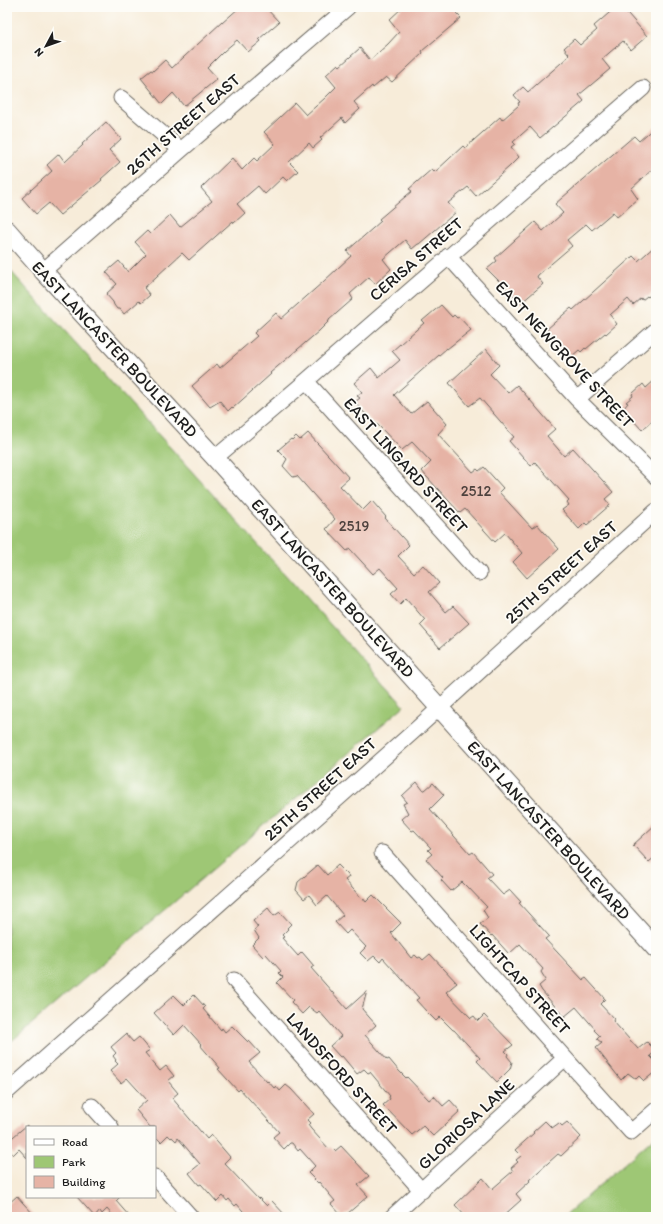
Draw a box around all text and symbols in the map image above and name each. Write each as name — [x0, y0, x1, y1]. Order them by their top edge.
north arrow — [26, 26, 66, 66]
text: N — [31, 45, 46, 59]
street label: 26TH STREET EAST — [122, 69, 244, 179]
street label: CERISA STREET — [365, 213, 467, 305]
street label: EAST LANCASTER BOULEVARD — [28, 256, 202, 442]
street label: EAST NEWGROVE STREET — [492, 276, 639, 432]
street label: EAST LINGARD STREET — [340, 393, 472, 537]
house number: 2512 — [461, 482, 491, 500]
street label: EAST LANCASTER BOULEVARD — [247, 494, 419, 682]
street label: 25TH STREET EAST — [501, 516, 622, 628]
house number: 2519 — [339, 517, 369, 535]
street label: 25TH STREET EAST — [260, 733, 381, 845]
street label: EAST LANCASTER BOULEVARD — [463, 736, 635, 924]
street label: LIGHTCAP STREET — [465, 920, 575, 1039]
street label: LANDSFORD STREET — [282, 1008, 402, 1138]
street label: GLORIOSA LANE — [414, 1074, 518, 1174]
legend — [26, 1126, 156, 1198]
text: Road — [62, 1135, 88, 1149]
text: Park — [62, 1155, 86, 1169]
text: Building — [62, 1175, 106, 1189]

